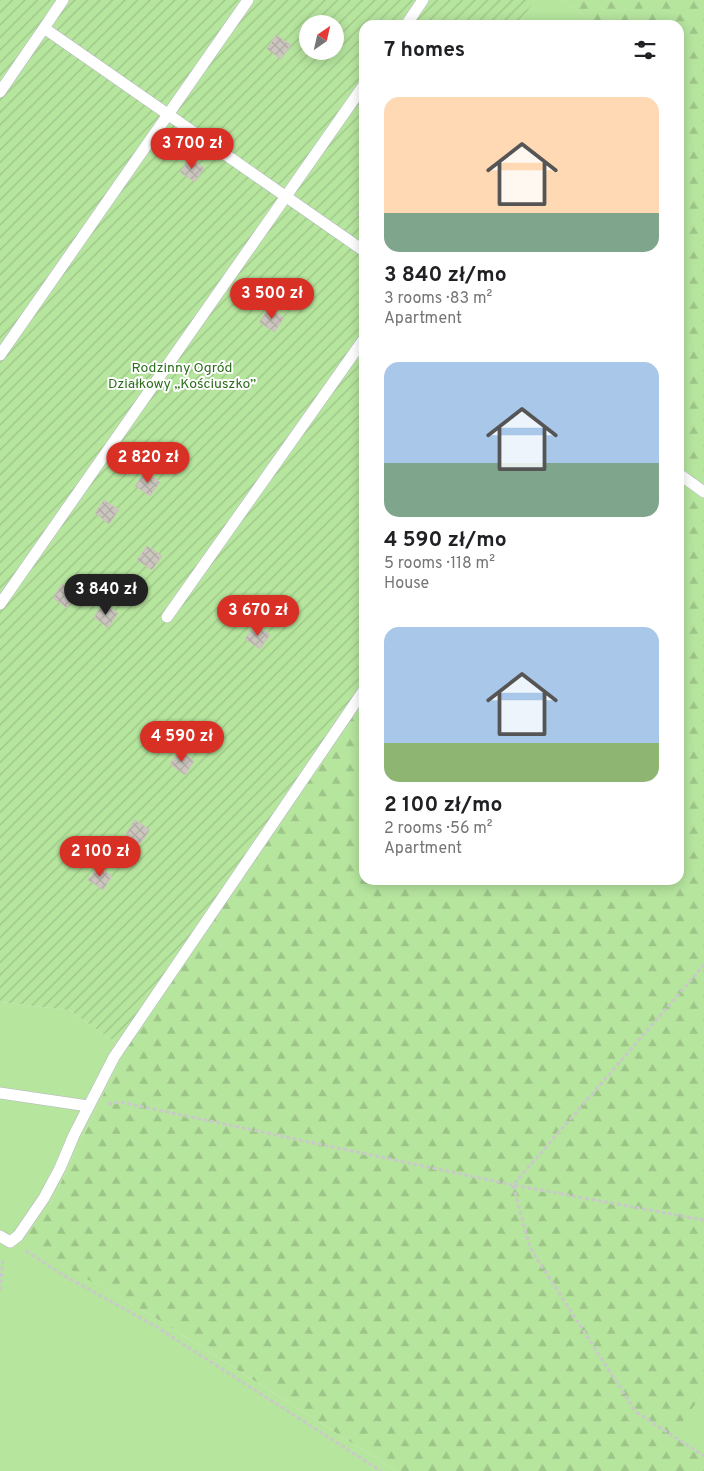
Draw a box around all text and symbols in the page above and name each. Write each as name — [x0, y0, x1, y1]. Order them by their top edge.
north arrow — [299, 15, 344, 60]
map controls — [299, 15, 344, 60]
icon: filters — [631, 36, 659, 64]
text: 7 homes — [384, 37, 465, 64]
pin: 3 700 zł — [140, 128, 244, 170]
icon: home — [477, 129, 567, 219]
text: 3 700 zł — [162, 134, 222, 154]
text: 3 840 zł/mo — [384, 262, 507, 289]
pin: 3 500 zł — [220, 278, 324, 320]
text: 3 500 zł — [241, 284, 303, 304]
text: 3 rooms · 83 m² — [384, 289, 492, 309]
text: Apartment — [384, 309, 462, 329]
park label: Rodzinny Ogród Działkowy „Kościuszko” — [108, 360, 256, 393]
icon: home — [477, 394, 567, 484]
pin: 2 820 zł — [96, 442, 200, 484]
text: 2 820 zł — [117, 448, 179, 468]
text: 4 590 zł/mo — [384, 527, 507, 554]
text: 5 rooms · 118 m² — [384, 554, 495, 574]
pin: 3 840 zł — [54, 574, 158, 616]
text: House — [384, 574, 429, 594]
text: 3 840 zł — [75, 580, 137, 600]
pin: 3 670 zł — [206, 594, 310, 637]
text: 3 670 zł — [228, 601, 288, 621]
icon: home — [477, 659, 567, 749]
pin: 4 590 zł — [130, 720, 234, 763]
text: 4 590 zł — [151, 727, 213, 747]
text: 2 100 zł/mo — [384, 792, 502, 819]
text: 2 rooms · 56 m² — [384, 819, 493, 839]
pin: 2 100 zł — [48, 836, 152, 878]
text: Apartment — [384, 839, 462, 859]
text: 2 100 zł — [71, 842, 129, 862]

